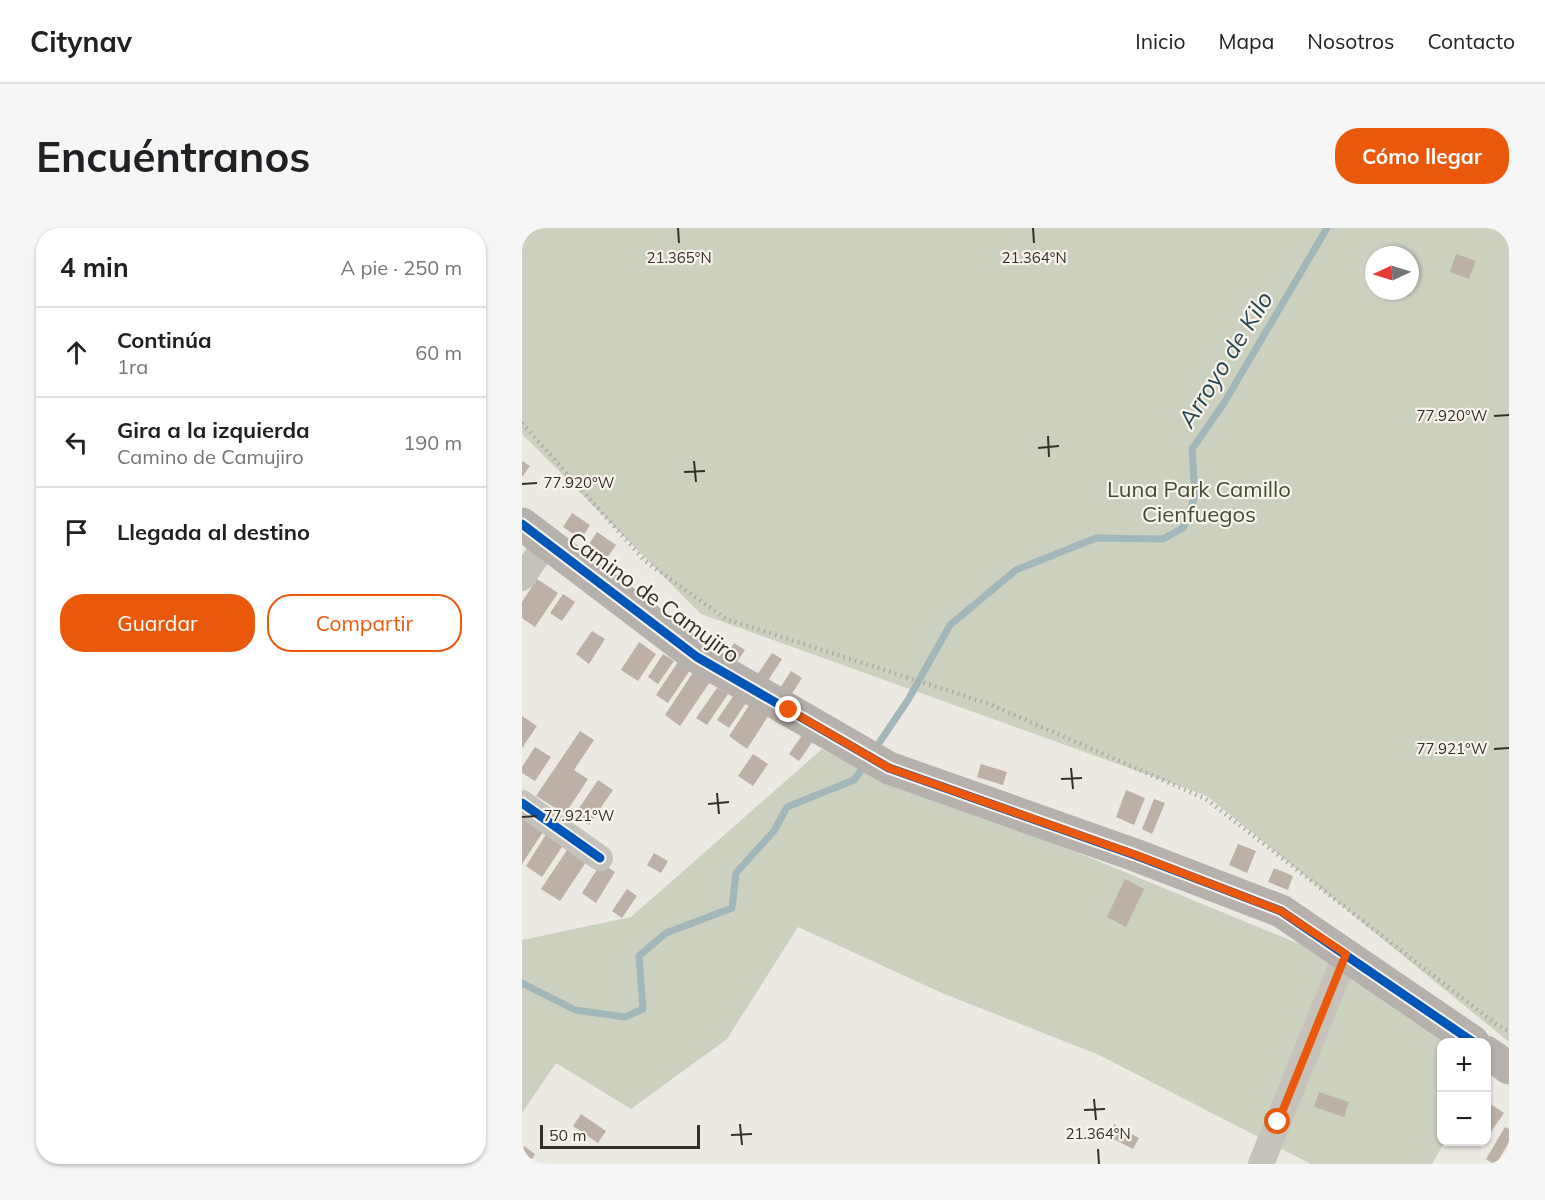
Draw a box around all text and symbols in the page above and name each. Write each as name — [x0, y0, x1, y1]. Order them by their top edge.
text: Citynav — [30, 24, 132, 59]
text: Inicio — [1135, 28, 1185, 54]
text: Mapa — [1218, 28, 1274, 54]
text: Nosotros — [1307, 28, 1394, 54]
text: Contacto — [1427, 28, 1515, 54]
button: Cómo llegar — [1335, 128, 1509, 184]
text: Encuéntranos — [36, 130, 310, 183]
north arrow — [1365, 246, 1419, 300]
text: 21.365°N — [646, 248, 712, 267]
text: 21.364°N — [1001, 248, 1067, 267]
text: 4 min — [60, 251, 129, 284]
text: A pie · 250 m — [341, 255, 462, 280]
water label: Arroyo de Kilo — [1171, 285, 1279, 434]
text: Continúa — [117, 326, 212, 354]
icon: ahead — [60, 336, 93, 369]
text: 60 m — [415, 340, 462, 365]
text: 1ra — [117, 354, 148, 379]
text: 77.920°W — [1417, 406, 1488, 425]
text: Gira a la izquierda — [117, 416, 310, 444]
icon: left — [60, 426, 93, 459]
text: 190 m — [403, 430, 462, 455]
text: Camino de Camujiro — [117, 444, 304, 469]
text: 77.920°W — [544, 473, 615, 492]
park label: Luna Park Camillo Cienfuegos — [1107, 475, 1291, 528]
icon: arrive — [60, 516, 93, 549]
text: Llegada al destino — [117, 518, 310, 546]
street label: Camino de Camujiro — [563, 525, 745, 669]
button: Guardar — [60, 594, 255, 652]
button: Compartir — [267, 594, 462, 652]
route end — [775, 696, 801, 722]
text: 77.921°W — [1417, 739, 1488, 758]
text: 77.921°W — [544, 806, 615, 825]
map controls — [1437, 1038, 1491, 1146]
button: + — [1437, 1038, 1491, 1092]
button: − — [1437, 1092, 1491, 1146]
route start — [1264, 1108, 1290, 1134]
scale bar — [540, 1122, 700, 1150]
text: 21.364°N — [1065, 1124, 1131, 1143]
text: 50 m — [549, 1125, 586, 1145]

